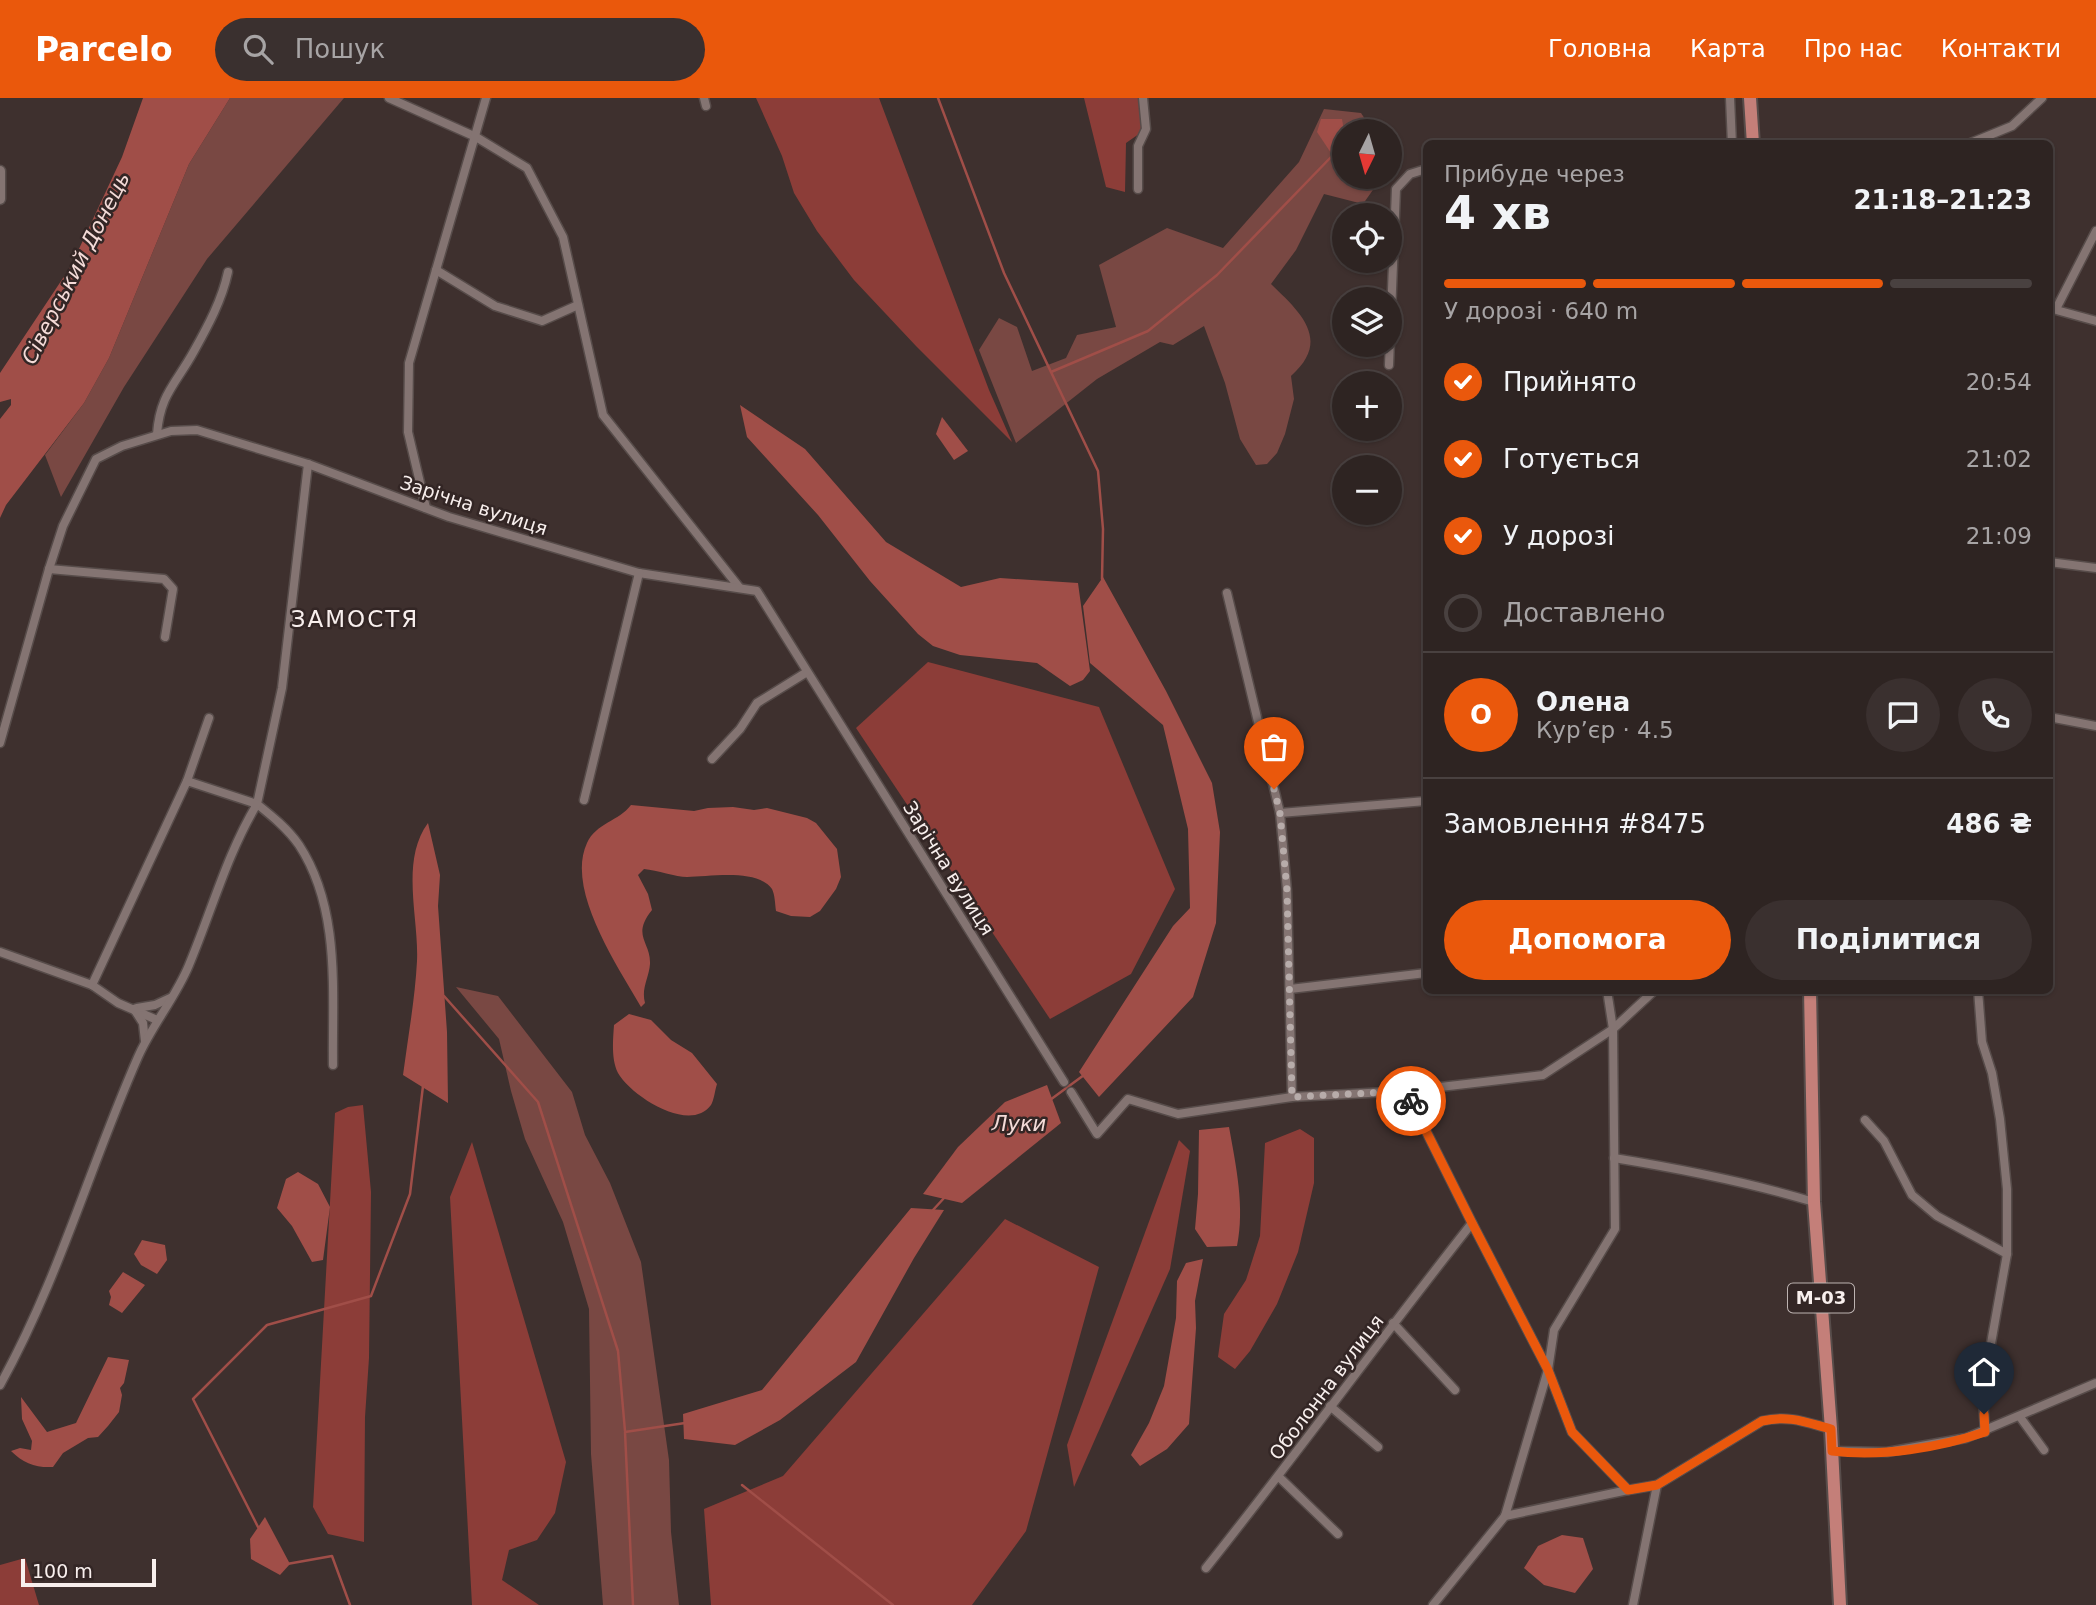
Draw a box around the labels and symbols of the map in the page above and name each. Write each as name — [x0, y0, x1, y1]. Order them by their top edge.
north arrow — [1332, 119, 1402, 189]
water label: Сіверський Донець — [17, 168, 135, 368]
street label: Зарічна вулиця — [397, 471, 551, 539]
district label: ЗАМОСТЯ — [291, 606, 419, 632]
pin — [1244, 717, 1304, 789]
street label: Зарічна вулиця — [899, 797, 999, 939]
courier — [1376, 1066, 1446, 1136]
water label: Луки — [991, 1112, 1046, 1136]
road number: М-03 — [1788, 1283, 1854, 1312]
street label: Оболонна вулиця — [1264, 1310, 1388, 1464]
pin — [1954, 1342, 2014, 1414]
scale bar — [21, 1556, 156, 1588]

